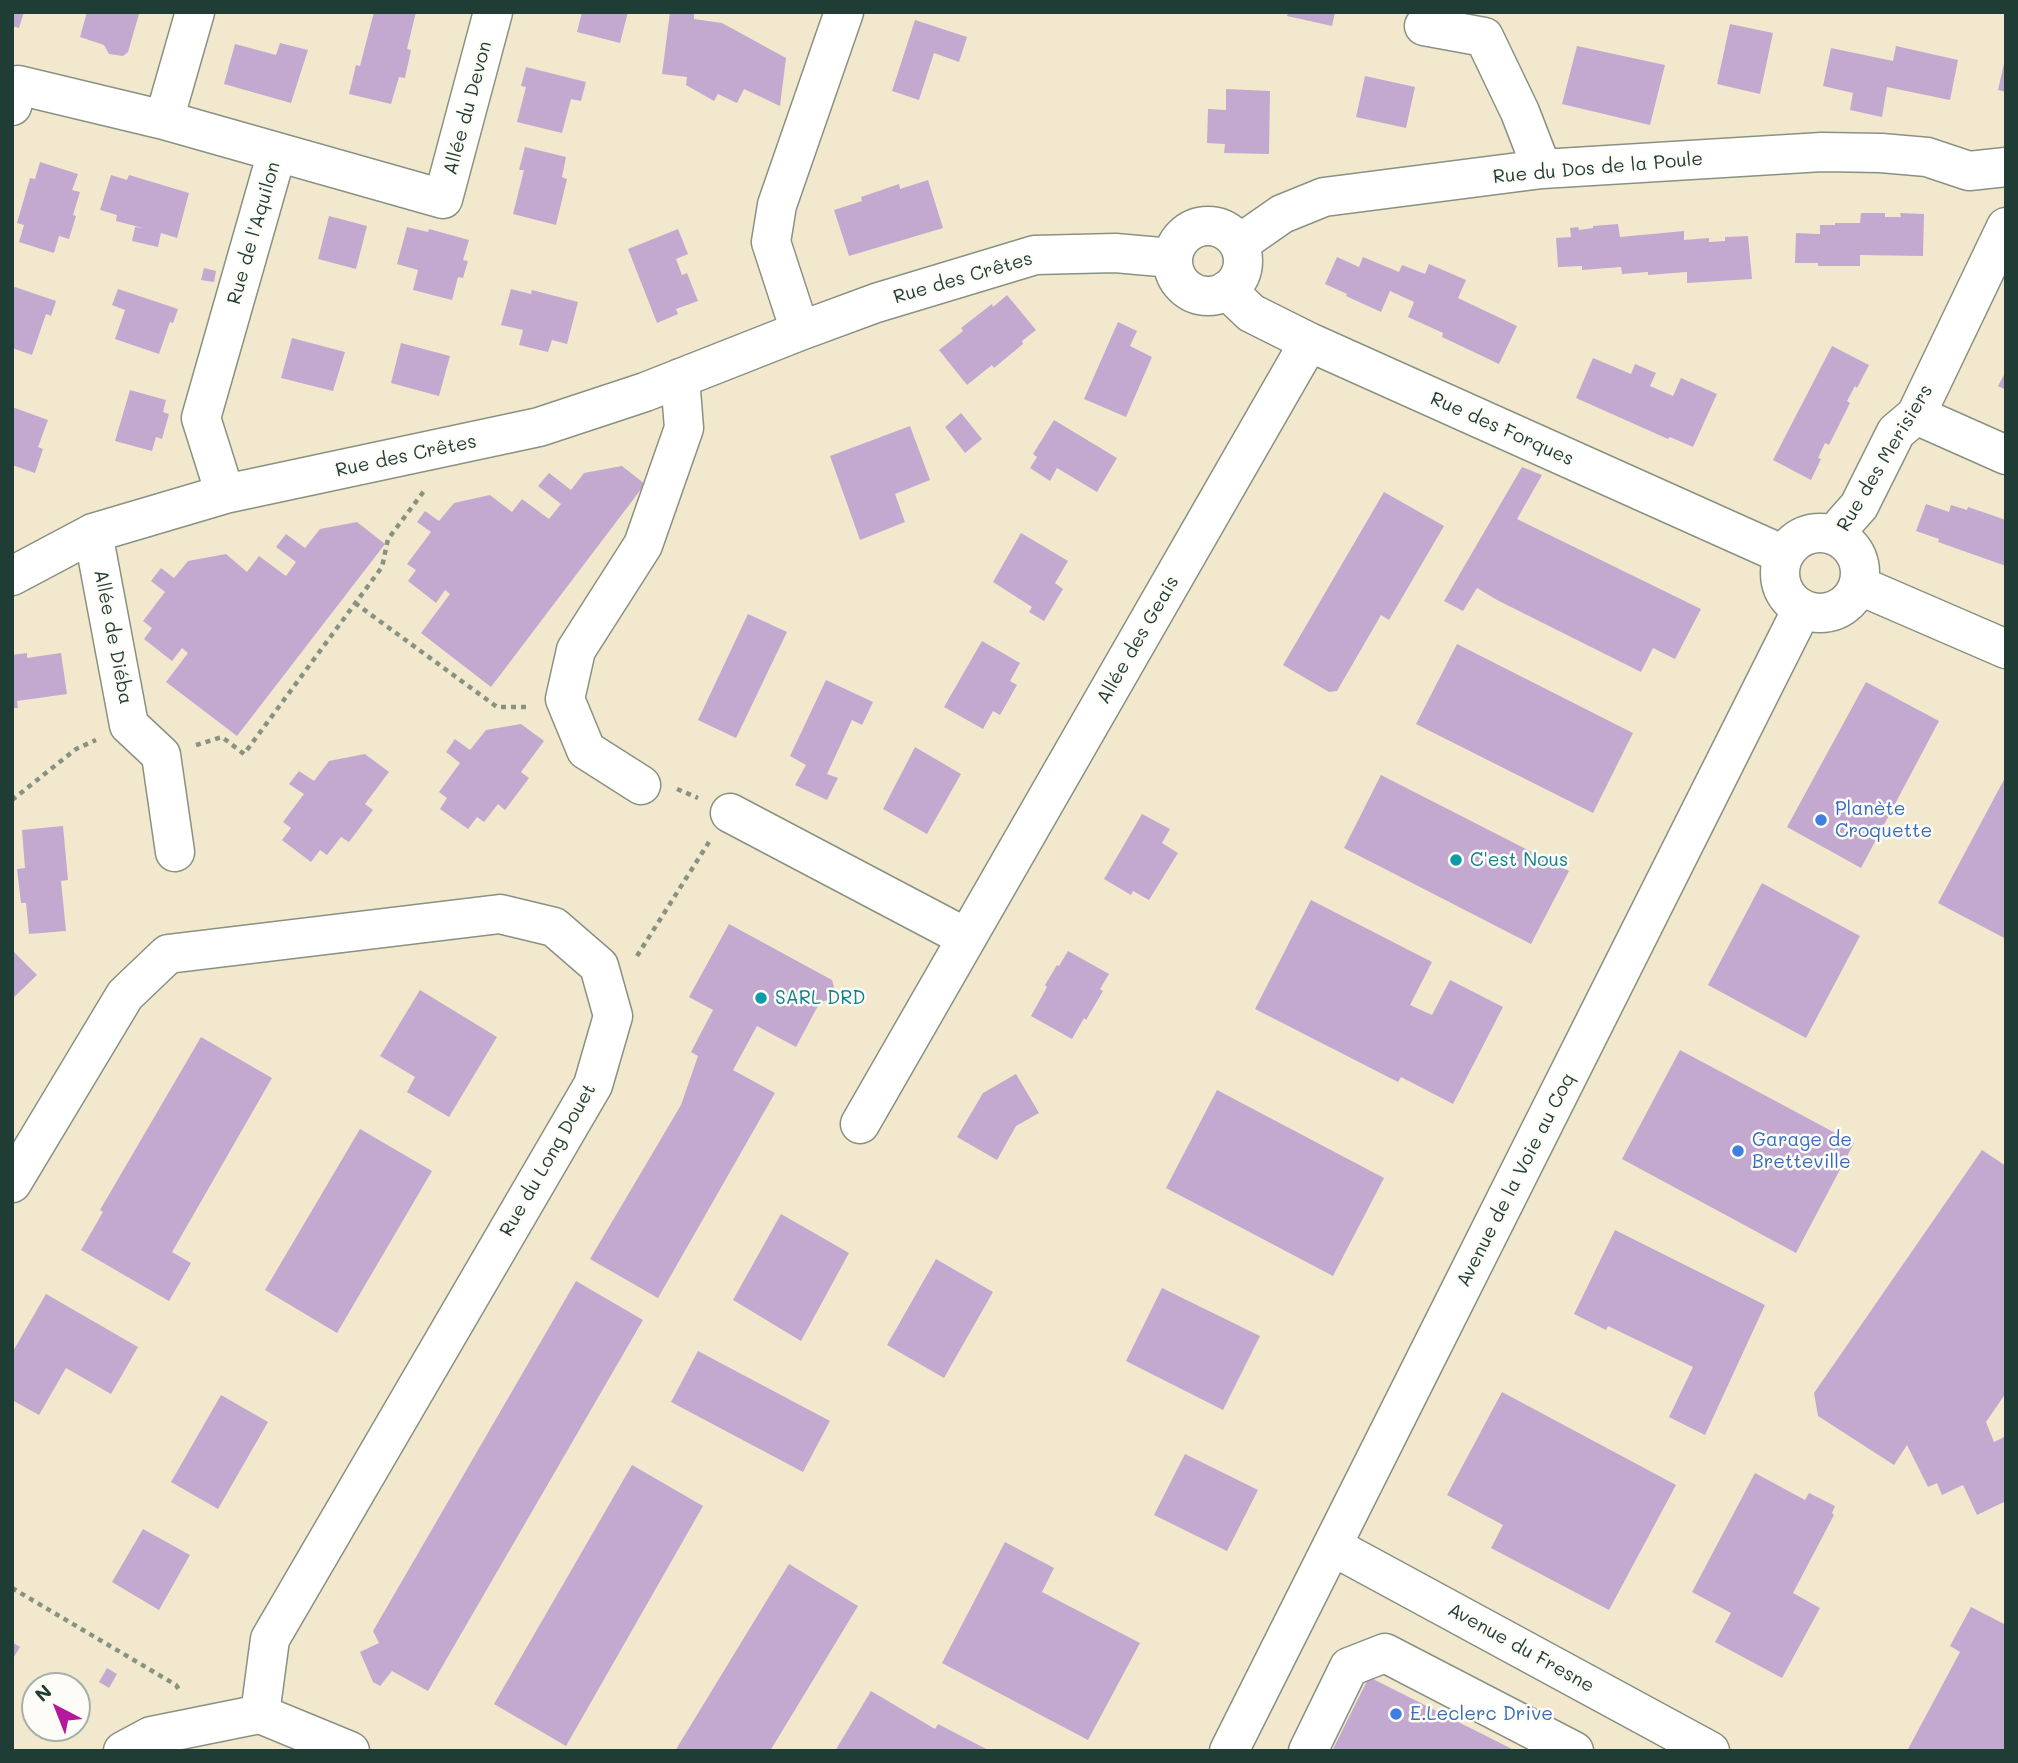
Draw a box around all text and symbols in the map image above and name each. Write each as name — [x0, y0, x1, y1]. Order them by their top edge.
street label: Allée du Devon — [439, 39, 497, 177]
street label: Rue du Dos de la Poule — [1492, 147, 1704, 189]
street label: Rue de l'Aquilon — [223, 159, 285, 307]
street label: Rue des Crêtes — [891, 247, 1035, 309]
street label: Rue des Merisiers — [1832, 380, 1938, 536]
street label: Rue des Forques — [1427, 387, 1577, 471]
street label: Rue des Crêtes — [333, 430, 479, 482]
street label: Allée de Diéba — [89, 568, 137, 706]
street label: Allée des Geais — [1092, 572, 1184, 708]
place label: Planète Croquette — [1835, 798, 1932, 842]
marker: Planète Croquette — [1813, 812, 1829, 828]
place label: C'est Nous — [1470, 849, 1568, 871]
marker: C'est Nous — [1448, 852, 1464, 868]
place label: SARL DRD — [775, 987, 865, 1009]
marker: SARL DRD — [753, 990, 769, 1006]
street label: Avenue de la Voie au Coq — [1452, 1069, 1580, 1291]
street label: Rue du Long Douet — [495, 1080, 601, 1240]
place label: Garage de Bretteville — [1752, 1129, 1852, 1173]
marker: Garage de Bretteville — [1730, 1143, 1746, 1159]
street label: Avenue du Fresne — [1444, 1598, 1598, 1698]
north arrow — [21, 1672, 91, 1742]
text: N — [29, 1678, 57, 1707]
place label: E.Leclerc Drive — [1410, 1703, 1553, 1725]
marker: E.Leclerc Drive — [1388, 1706, 1404, 1722]

